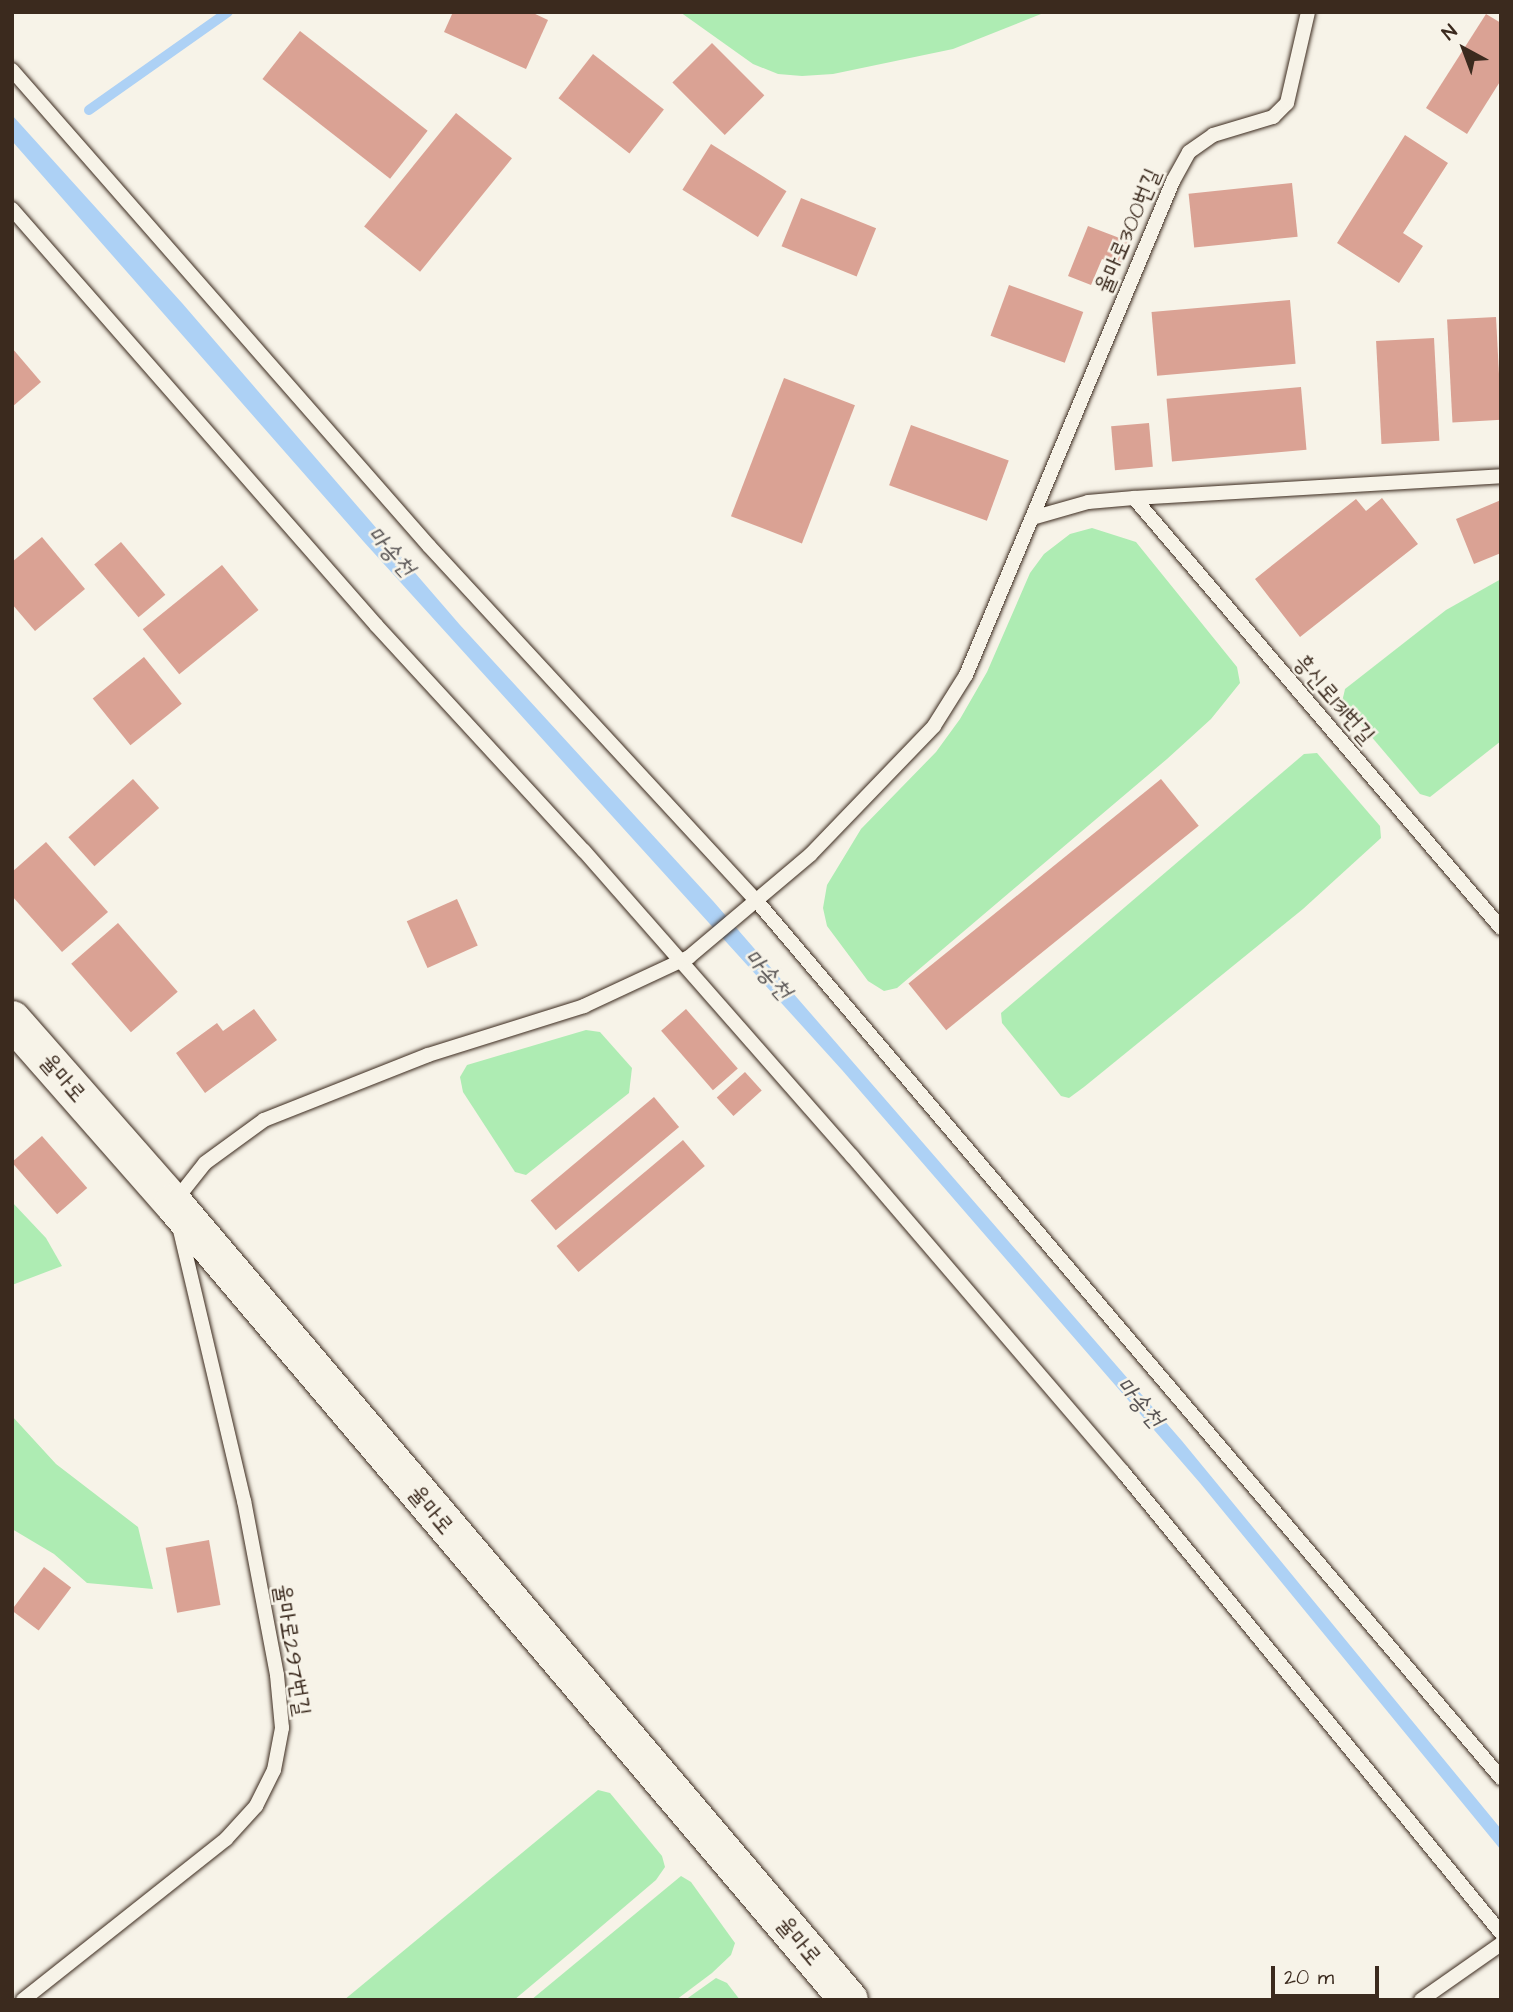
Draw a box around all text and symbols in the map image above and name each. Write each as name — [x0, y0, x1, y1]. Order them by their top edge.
north arrow — [1429, 14, 1499, 84]
text: N — [1437, 19, 1463, 47]
street label: 율마로300번길 — [1089, 164, 1167, 298]
water label: 마송천 — [360, 521, 420, 583]
street label: 흥신로131번길 — [1287, 648, 1381, 750]
water label: 마송천 — [737, 944, 797, 1006]
street label: 율마로 — [34, 1048, 92, 1108]
water label: 마송천 — [1109, 1372, 1169, 1434]
street label: 율마로 — [403, 1480, 459, 1540]
street label: 율마로297번길 — [268, 1582, 316, 1718]
street label: 율마로 — [771, 1911, 827, 1971]
scale bar — [1275, 1952, 1384, 1996]
text: 20 m — [1284, 1963, 1334, 1992]

